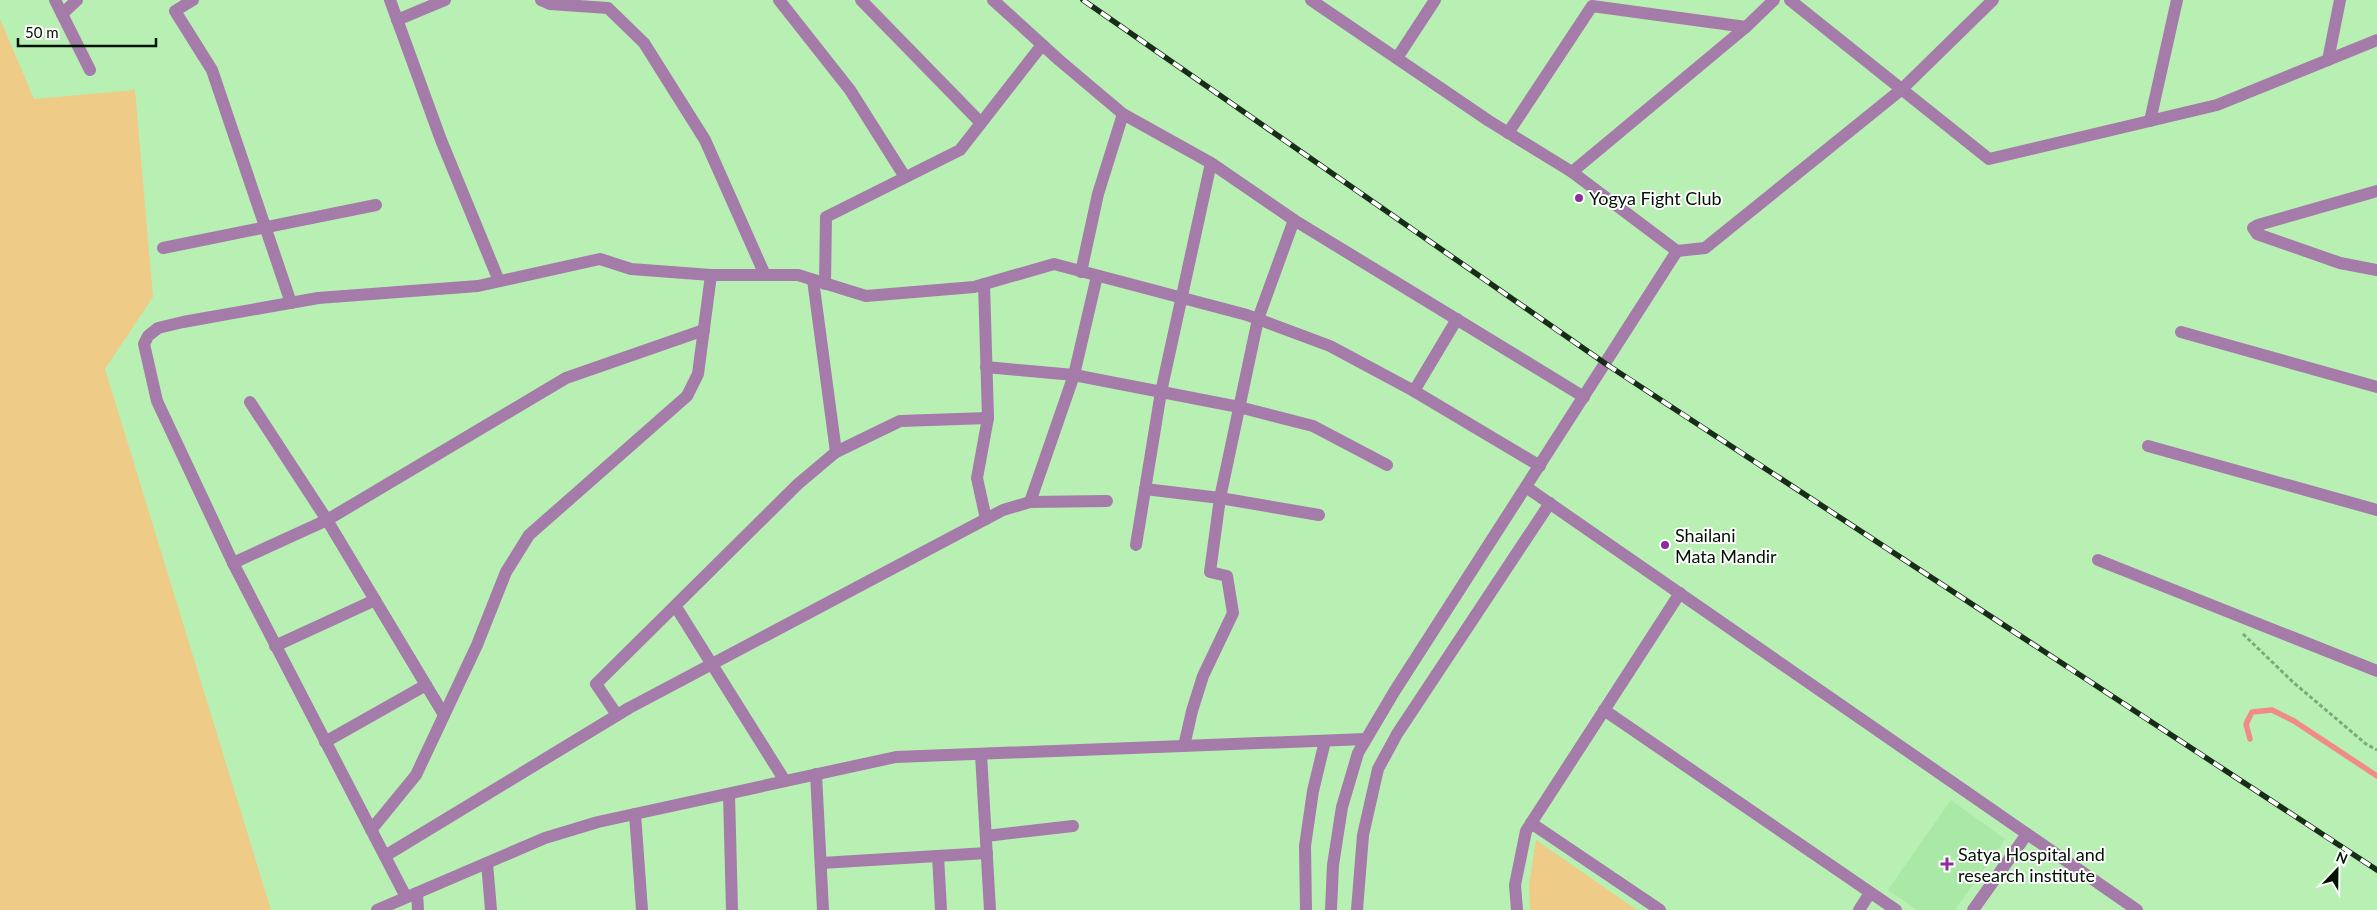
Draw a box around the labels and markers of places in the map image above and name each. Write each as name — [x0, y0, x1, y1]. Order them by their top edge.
place label: Yogya Fight Club — [1589, 187, 1722, 209]
marker: Yogya Fight Club — [1573, 192, 1585, 204]
place label: Shailani Mata Mandir — [1675, 524, 1777, 567]
marker: Shailani Mata Mandir — [1659, 539, 1671, 551]
place label: Satya Hospital and research institute — [1958, 843, 2105, 886]
marker: Satya Hospital and research institute — [1940, 857, 1954, 871]

